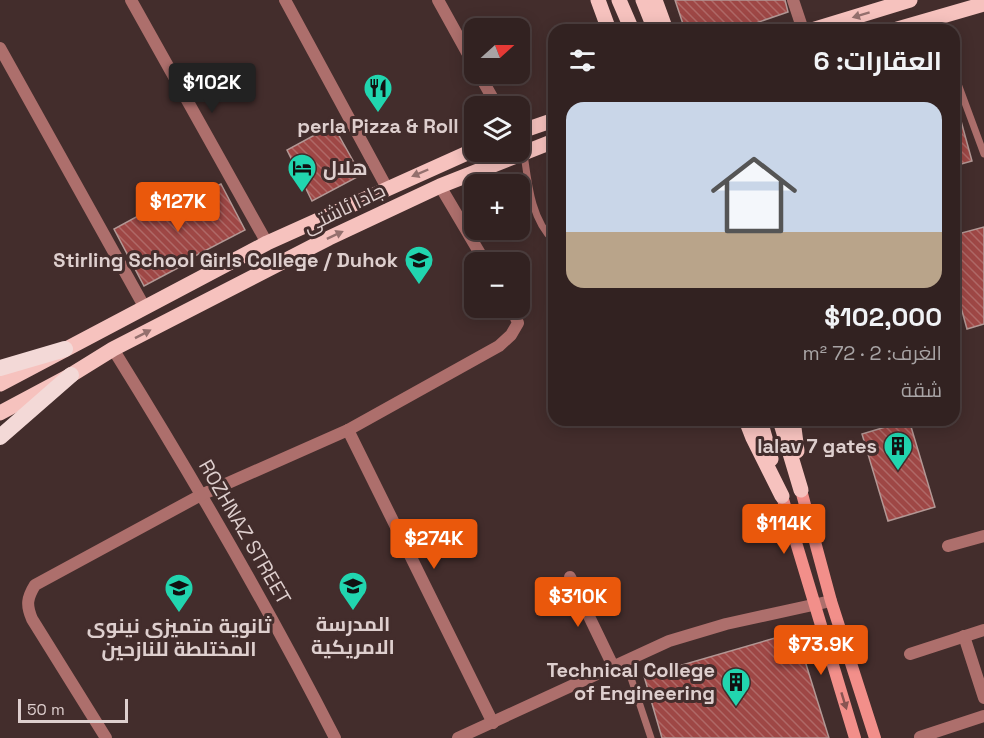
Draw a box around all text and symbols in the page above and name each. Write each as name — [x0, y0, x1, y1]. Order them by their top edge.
one-way arrow — [852, 11, 870, 20]
north arrow — [464, 18, 530, 84]
map controls — [464, 18, 530, 318]
icon: filters — [566, 44, 599, 77]
text: العقارات: 6 — [813, 44, 942, 78]
pin: $102K — [170, 63, 254, 114]
text: $102K — [183, 69, 241, 95]
restaurant icon: perla Pizza & Roll — [362, 72, 394, 114]
button: layers — [464, 96, 530, 162]
place label: perla Pizza & Roll — [297, 113, 459, 139]
icon: home — [700, 141, 808, 249]
hotel icon: هلال — [286, 152, 318, 194]
place label: هلال — [323, 155, 368, 181]
one-way arrow — [411, 168, 429, 178]
button: + — [464, 174, 530, 240]
street label: جادا ئاشتی — [299, 177, 389, 239]
pin: $127K — [136, 182, 220, 233]
text: $127K — [150, 188, 206, 214]
one-way arrow — [327, 230, 344, 240]
school or university icon: Stirling School Girls College / Duhok — [403, 244, 435, 286]
place label: Stirling School Girls College / Duhok — [53, 247, 398, 273]
button: − — [464, 252, 530, 318]
text: $102,000 — [824, 300, 942, 334]
one-way arrow — [134, 329, 152, 339]
text: الغرف: 2 · 72 m² — [803, 340, 942, 366]
text: شقة — [901, 377, 942, 403]
building icon: lalav 7 gates — [882, 430, 914, 472]
place label: lalav 7 gates — [757, 433, 877, 459]
street label: ROZHNAZ STREET — [193, 455, 297, 609]
pin: $114K — [742, 504, 826, 555]
text: $114K — [756, 510, 812, 536]
pin: $274K — [392, 519, 476, 570]
text: $274K — [404, 525, 464, 551]
school or university icon: المدرسة الامريكية — [337, 570, 369, 612]
school or university icon: ثانوية متميزي نينوى المختلطة للنازحين — [163, 572, 195, 614]
pin: $310K — [536, 577, 620, 628]
text: $310K — [549, 583, 607, 609]
place label: المدرسة الامريكية — [311, 611, 395, 660]
place label: ثانوية متميزي نينوى المختلطة للنازحين — [87, 613, 272, 662]
pin: $73.9K — [772, 625, 870, 676]
text: $73.9K — [788, 631, 854, 657]
place label: Technical College of Engineering — [547, 657, 715, 706]
building icon: Technical College of Engineering — [720, 666, 752, 708]
one-way arrow — [840, 692, 849, 710]
scale bar — [18, 696, 128, 724]
text: 50 m — [27, 699, 65, 720]

